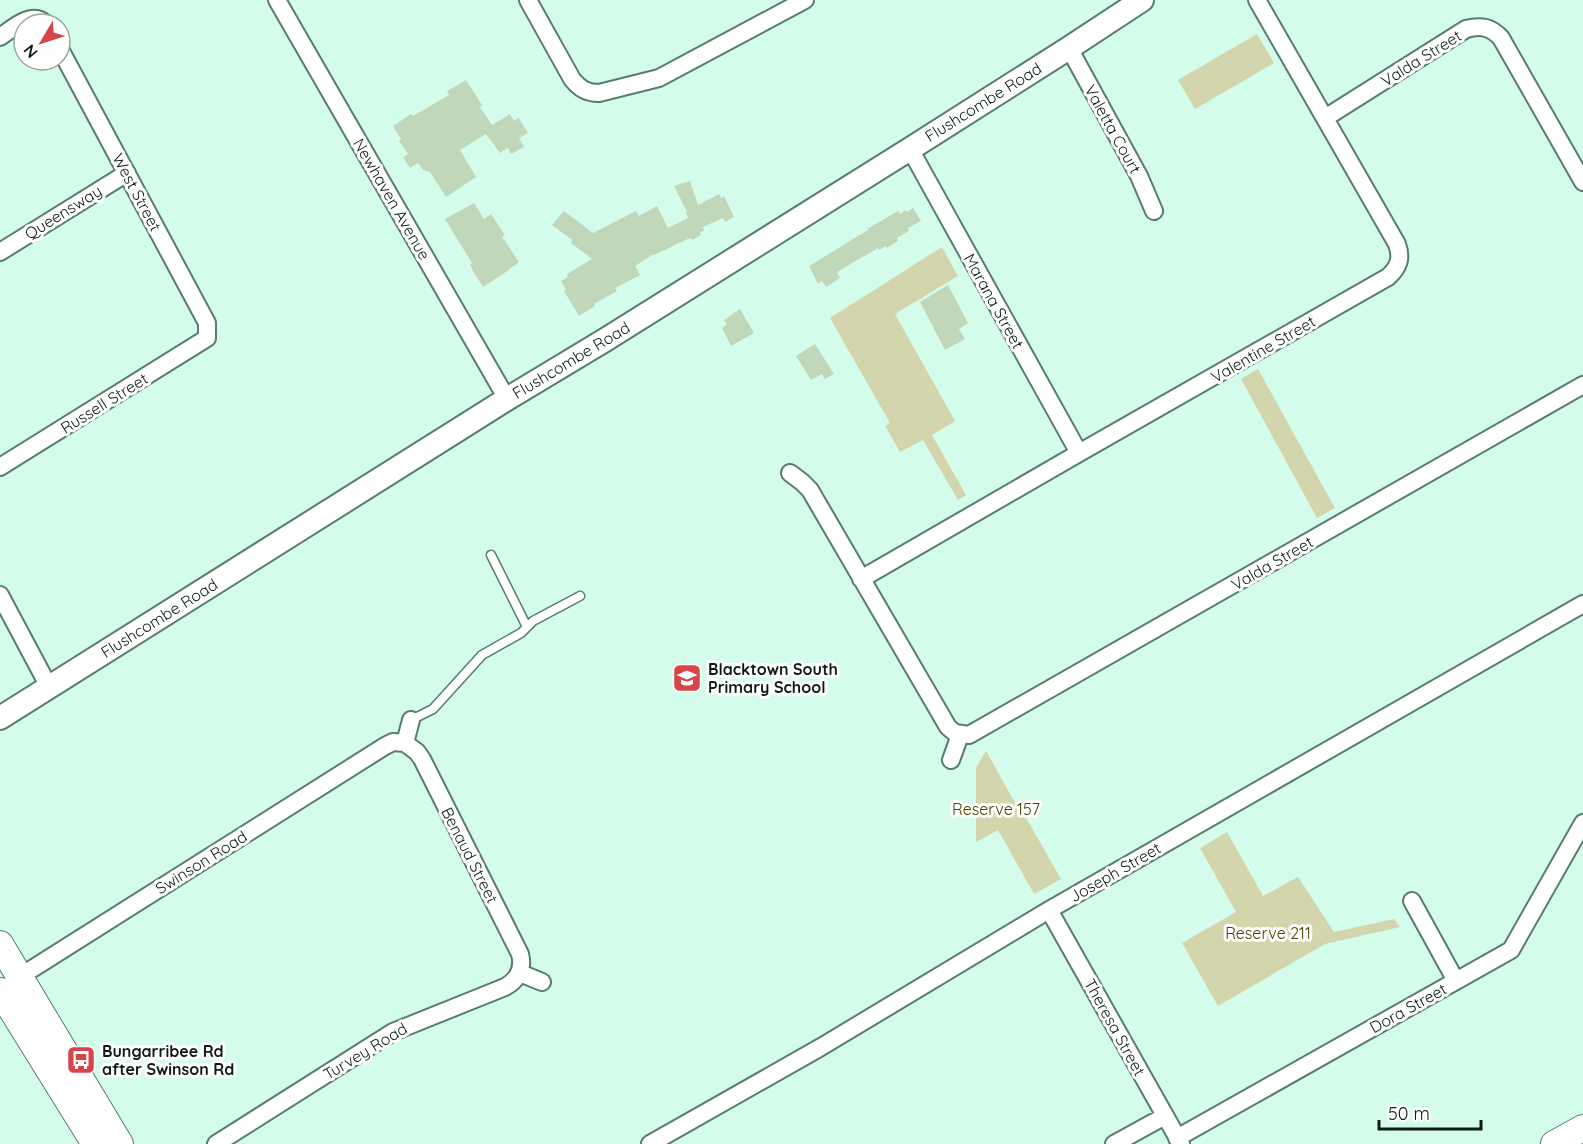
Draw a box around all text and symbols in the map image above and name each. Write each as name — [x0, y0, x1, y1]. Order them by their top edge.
north arrow — [12, 12, 72, 72]
street label: Valda Street — [1377, 25, 1465, 91]
text: N — [19, 41, 42, 62]
street label: Flushcombe Road — [921, 58, 1045, 146]
street label: Valetta Court — [1080, 81, 1146, 177]
street label: Newhaven Avenue — [349, 135, 435, 263]
street label: West Street — [108, 150, 166, 234]
street label: Queensway — [21, 180, 105, 244]
street label: Marana Street — [960, 250, 1028, 352]
street label: Valentine Street — [1207, 311, 1319, 387]
street label: Flushcombe Road — [509, 317, 633, 403]
street label: Russell Street — [57, 368, 151, 438]
street label: Valda Street — [1228, 532, 1316, 594]
street label: Flushcombe Road — [97, 574, 221, 662]
place label: Blacktown South Primary School — [708, 659, 838, 697]
school or university icon: Blacktown South Primary School — [671, 662, 703, 694]
park label: Reserve 157 — [952, 799, 1040, 819]
street label: Benaud Street — [437, 804, 503, 906]
street label: Swinson Road — [152, 826, 250, 898]
street label: Joseph Street — [1066, 838, 1164, 906]
park label: Reserve 211 — [1225, 923, 1311, 943]
street label: Theresa Street — [1080, 975, 1150, 1079]
street label: Dora Street — [1366, 979, 1450, 1037]
street label: Turvey Road — [319, 1018, 411, 1084]
place label: Bungarribee Rd after Swinson Rd — [102, 1041, 234, 1079]
bus stop icon: Bungarribee Rd after Swinson Rd — [65, 1044, 97, 1076]
scale bar — [1379, 1093, 1481, 1131]
text: 50 m — [1388, 1102, 1430, 1125]

